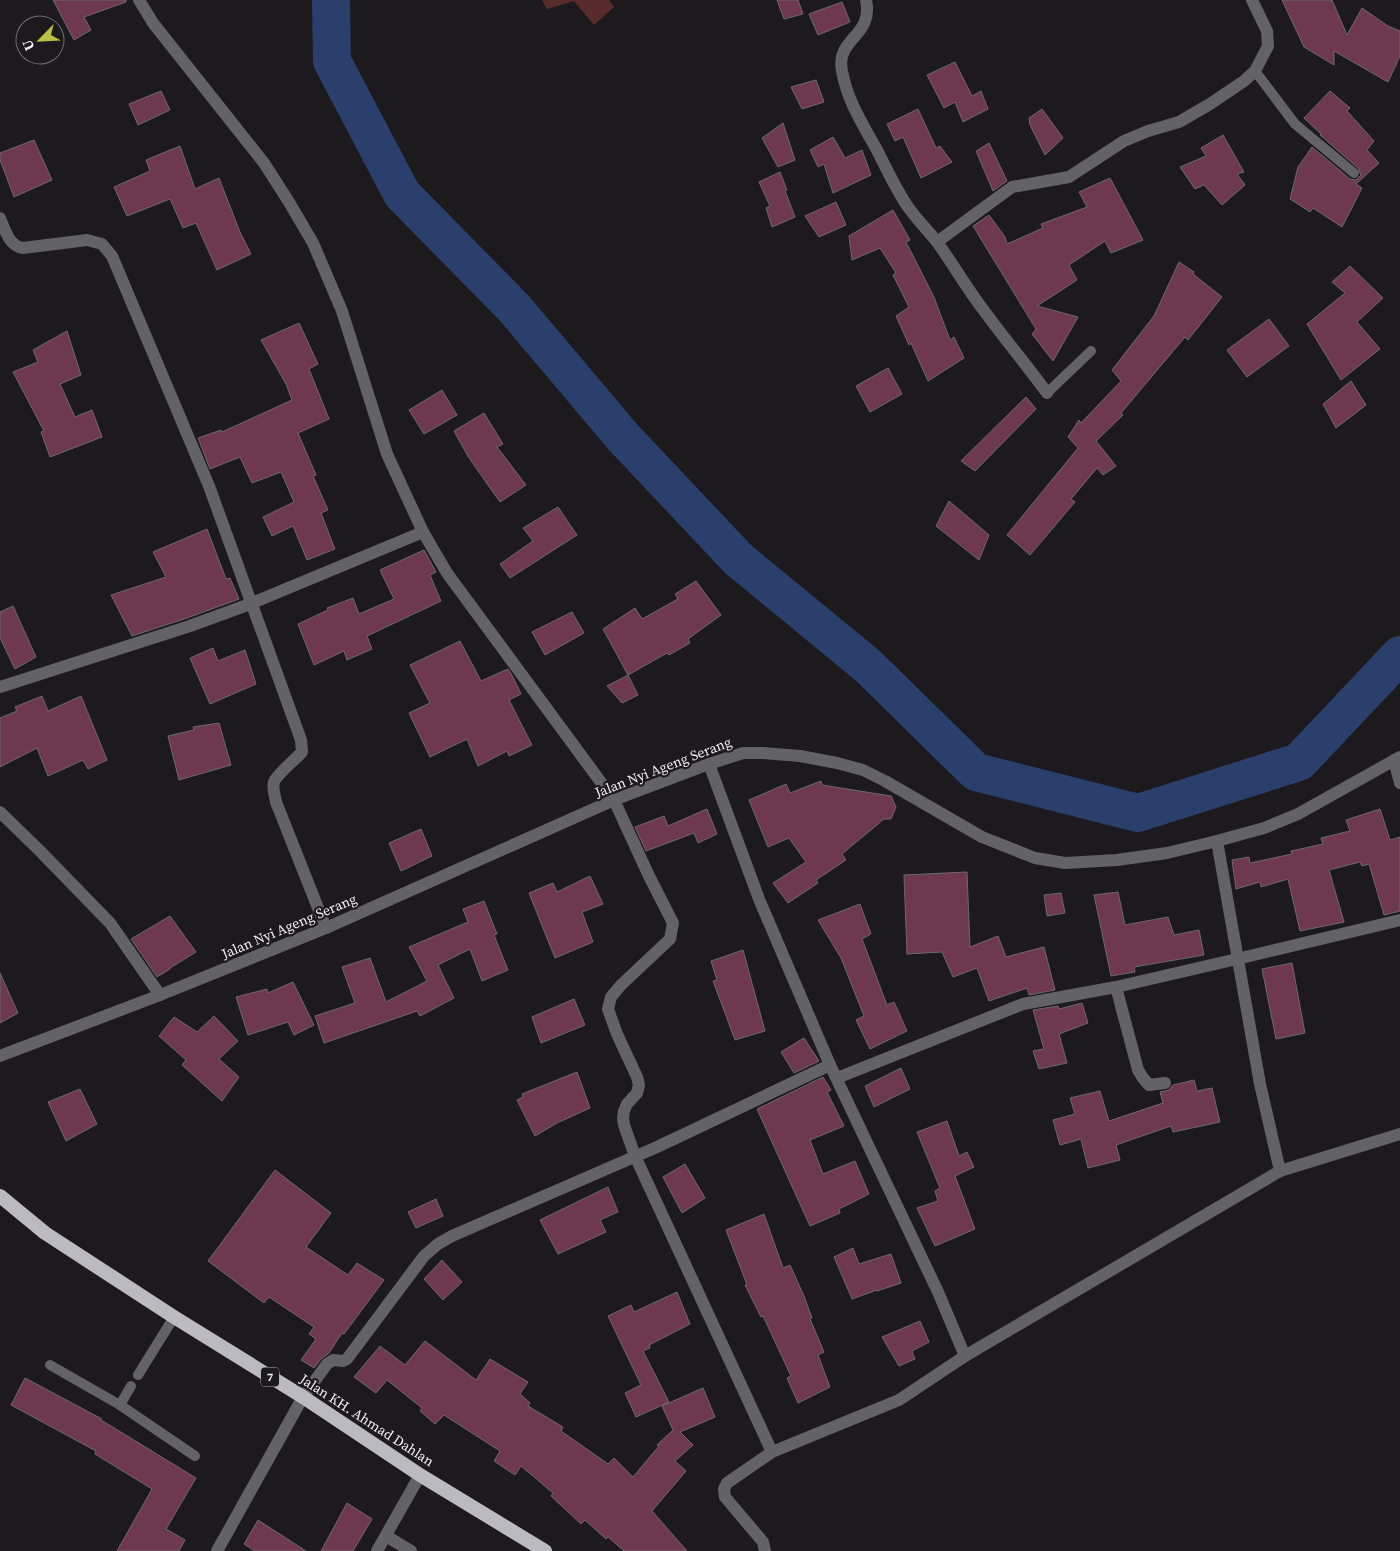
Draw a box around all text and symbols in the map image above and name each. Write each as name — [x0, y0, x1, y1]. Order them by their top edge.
north arrow — [15, 15, 65, 65]
text: U — [17, 37, 39, 54]
street label: Jalan Nyi Ageng Serang — [591, 732, 734, 803]
street label: Jalan Nyi Ageng Serang — [218, 888, 360, 964]
road number: 7 — [261, 1368, 279, 1386]
street label: Jalan KH. Ahmad Dahlan — [295, 1368, 438, 1471]

